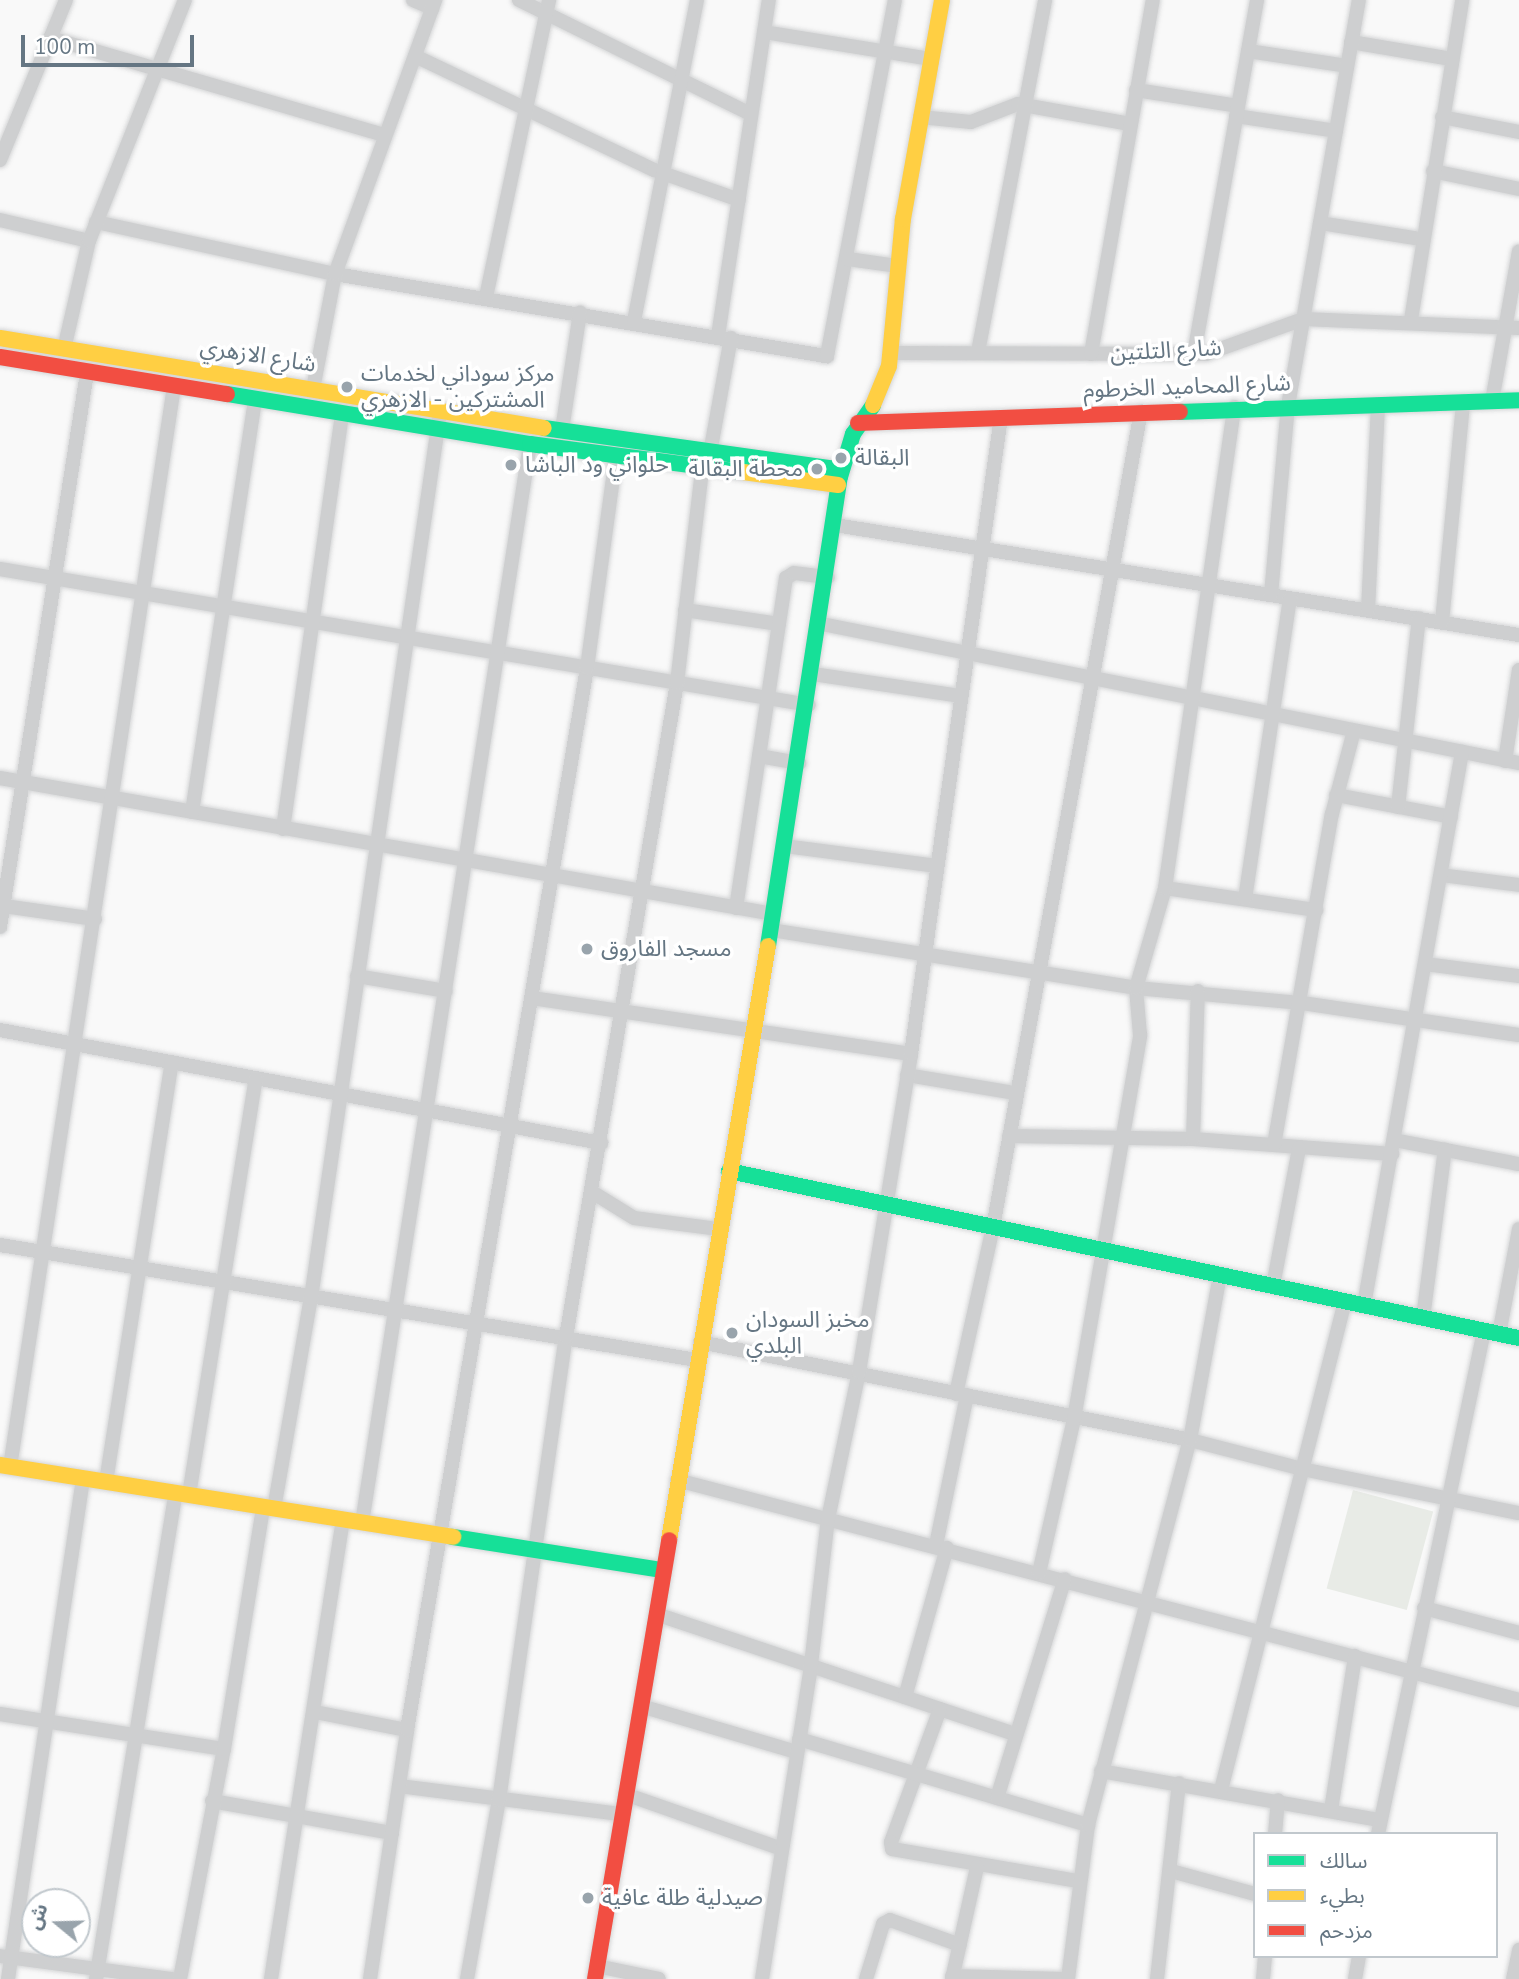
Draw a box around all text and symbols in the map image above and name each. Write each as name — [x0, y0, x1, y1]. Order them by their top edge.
scale bar — [24, 21, 198, 65]
text: 100 m — [34, 33, 95, 61]
street label: شارع الازهري — [198, 333, 318, 379]
street label: شارع التلتين — [1110, 334, 1222, 368]
place label: مركز سوداني لخدمات المشتركين - الازهري — [361, 360, 555, 414]
street label: شارع المحاميد الخرطوم — [1083, 370, 1291, 404]
marker: مركز سوداني لخدمات المشتركين - الازهري — [339, 379, 355, 395]
place label: البقالة — [855, 444, 910, 472]
marker: البقالة — [833, 450, 849, 466]
place label: حلواني ود الباشا — [525, 451, 669, 479]
place label: محطة البقالة — [688, 455, 803, 483]
marker: حلواني ود الباشا — [503, 457, 519, 473]
marker: محطة البقالة — [809, 461, 825, 477]
place label: مسجد الفاروق — [601, 935, 731, 963]
marker: مسجد الفاروق — [579, 941, 595, 957]
place label: مخبز السودان البلدي — [746, 1306, 870, 1360]
marker: مخبز السودان البلدي — [724, 1325, 740, 1341]
legend — [1253, 1832, 1498, 1958]
text: سالك — [1320, 1847, 1367, 1875]
text: بطيء — [1320, 1882, 1365, 1910]
place label: صيدلية طلة عافية — [602, 1884, 763, 1912]
north arrow — [21, 1888, 91, 1958]
marker: صيدلية طلة عافية — [580, 1890, 596, 1906]
text: ش — [22, 1900, 55, 1933]
text: مزدحم — [1320, 1917, 1373, 1945]

